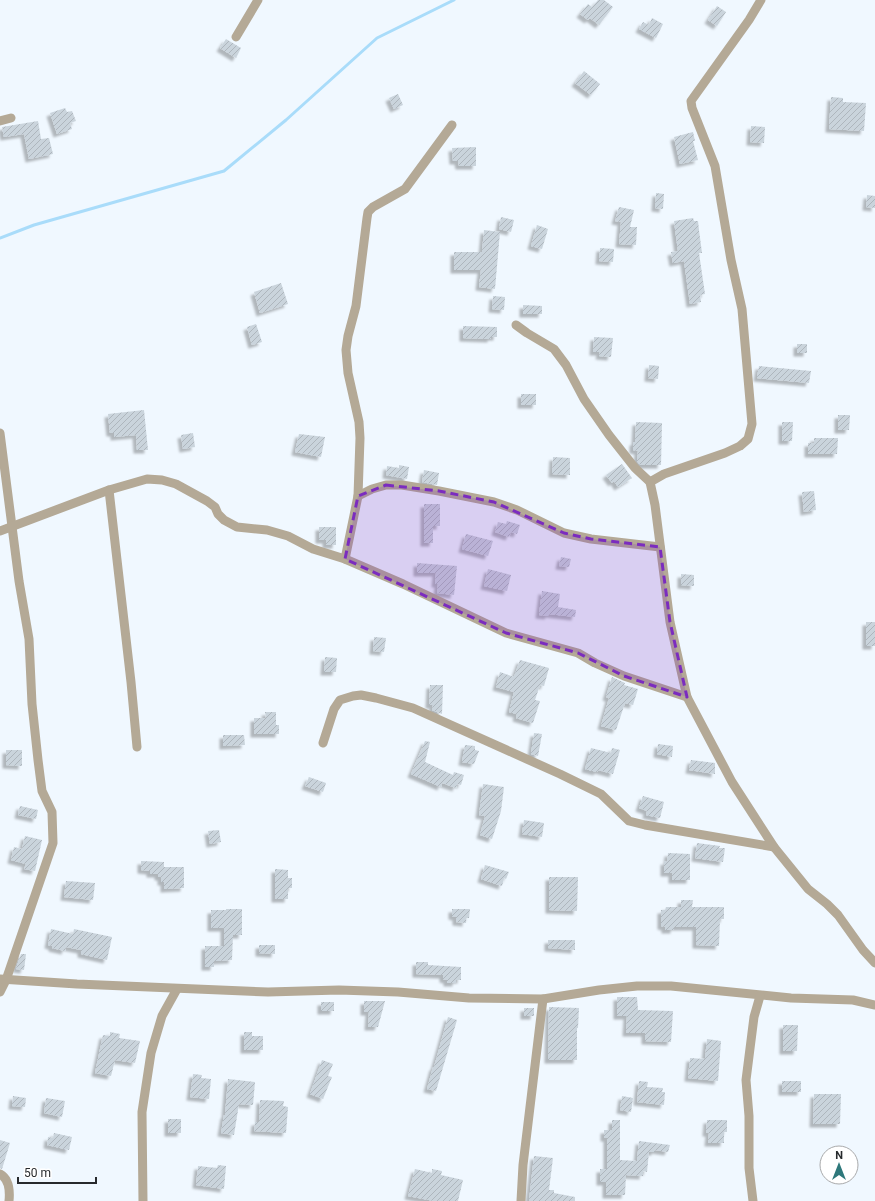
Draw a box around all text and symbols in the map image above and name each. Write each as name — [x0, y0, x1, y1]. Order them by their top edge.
north arrow — [819, 1145, 859, 1185]
text: N — [835, 1149, 843, 1162]
scale bar — [18, 1159, 96, 1185]
text: 50 m — [24, 1166, 51, 1180]

